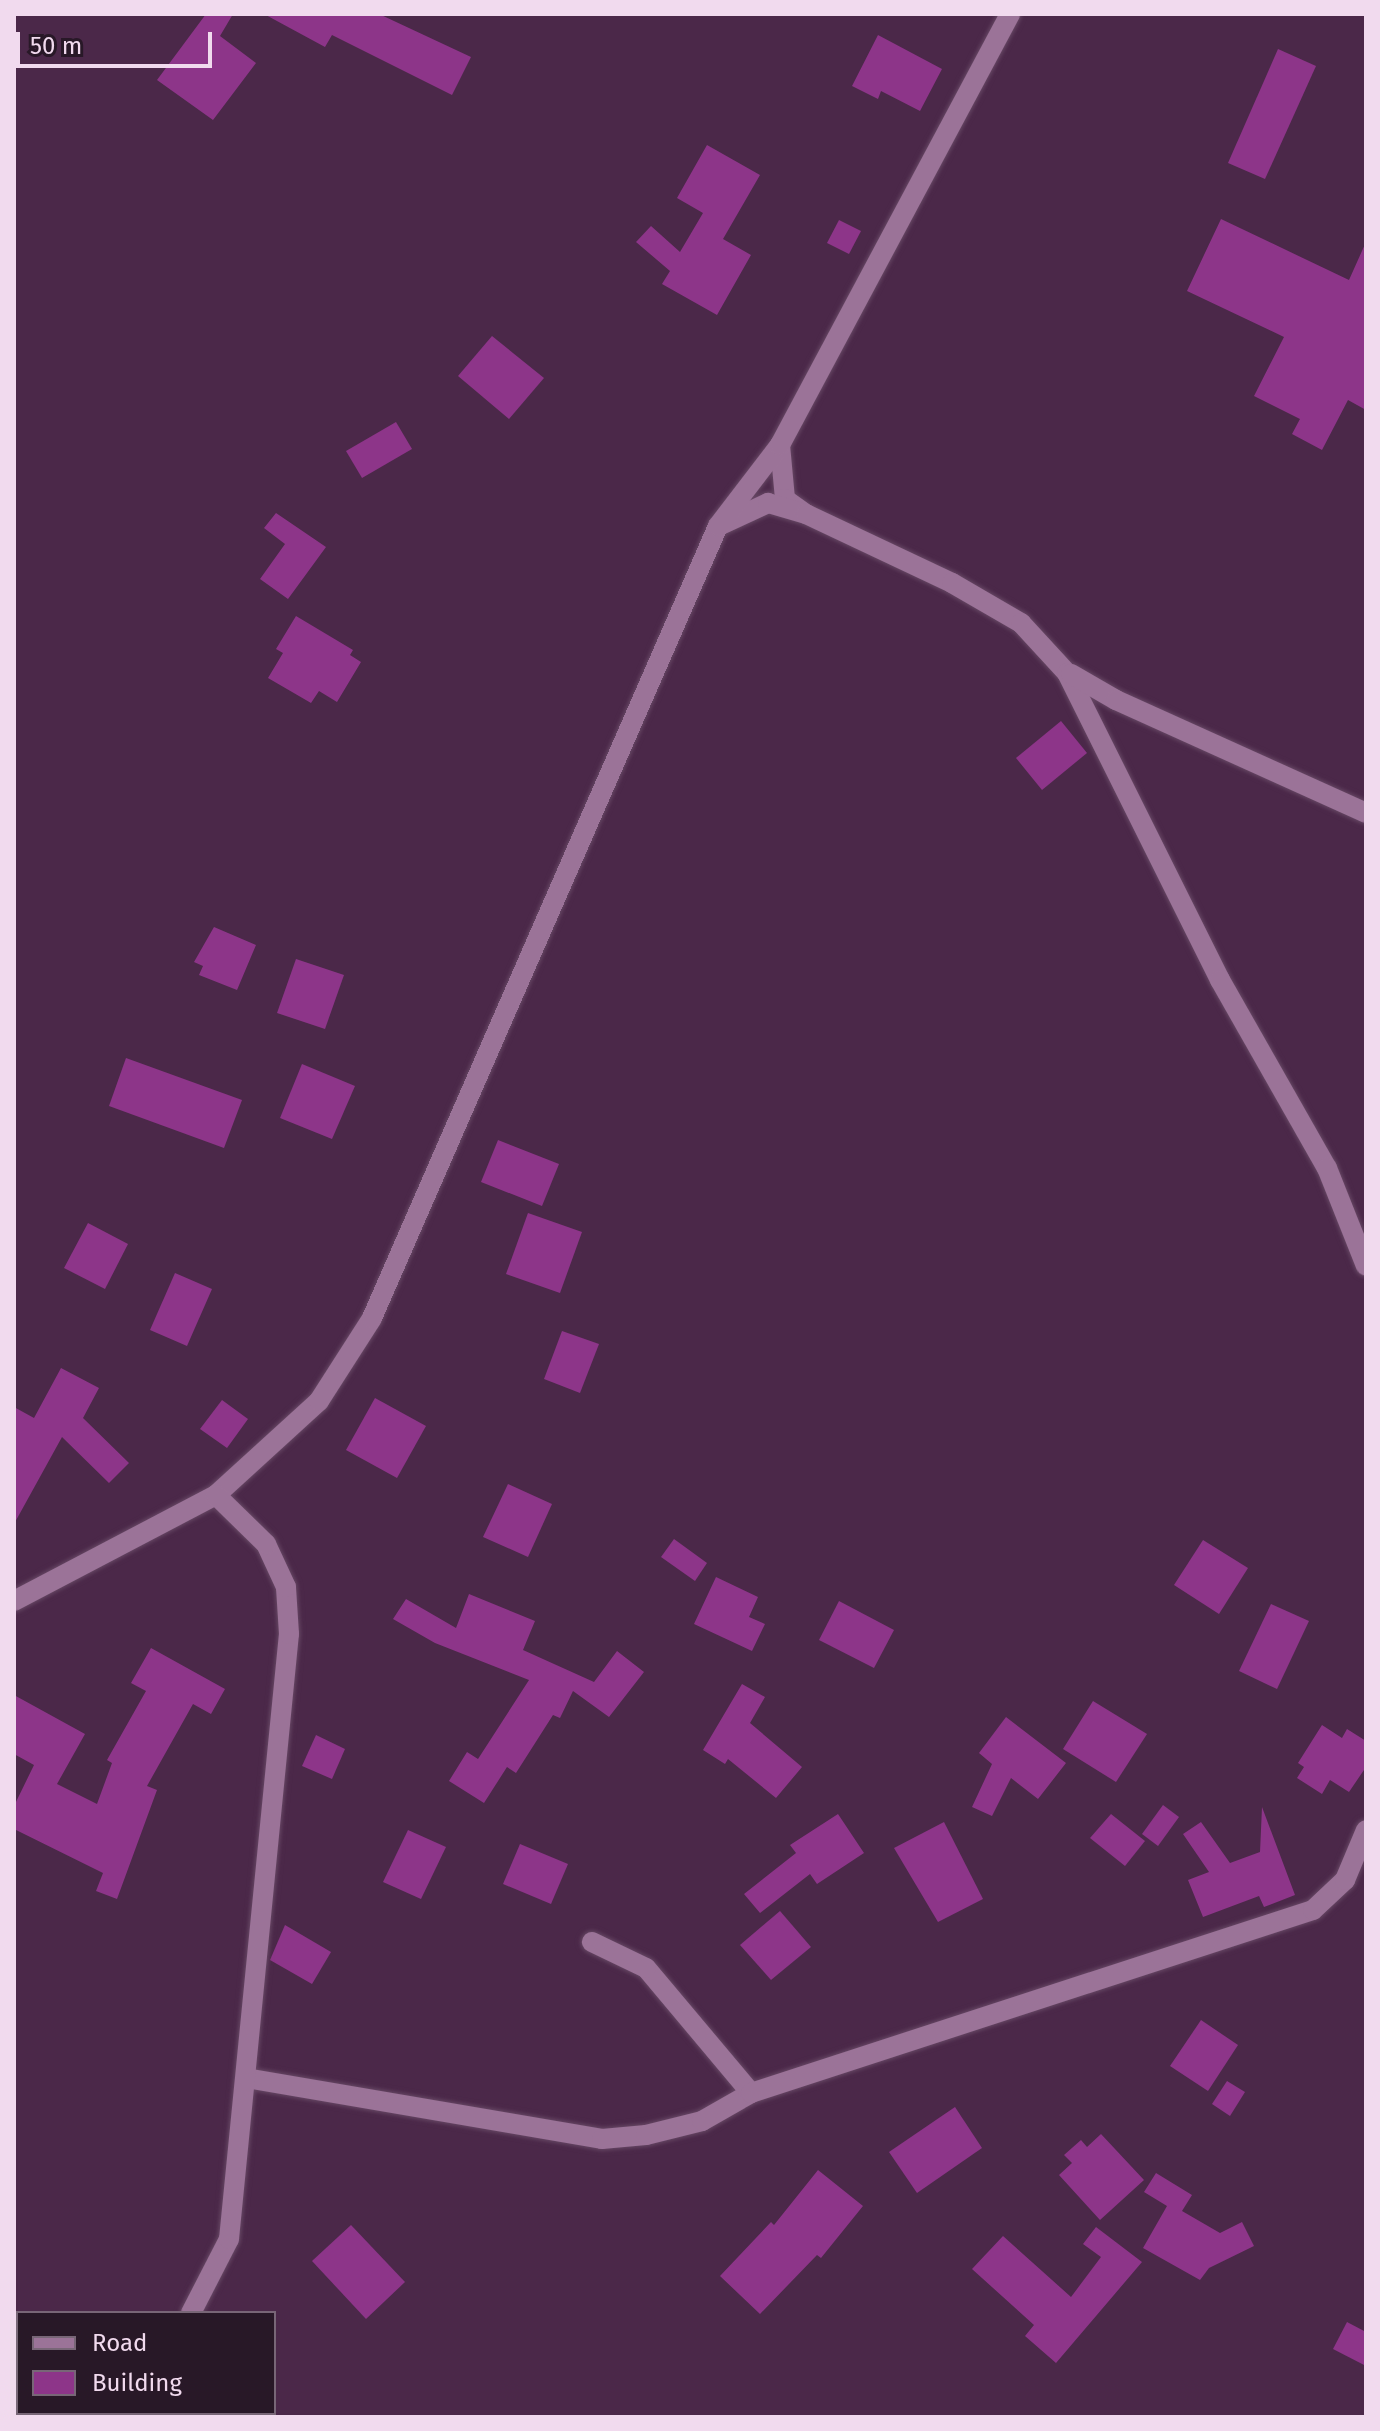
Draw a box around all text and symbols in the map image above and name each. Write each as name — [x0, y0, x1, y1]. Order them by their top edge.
scale bar — [20, 16, 216, 66]
text: 50 m — [30, 32, 82, 60]
legend — [16, 2311, 276, 2415]
text: Road — [92, 2329, 147, 2357]
text: Building — [92, 2369, 182, 2397]

